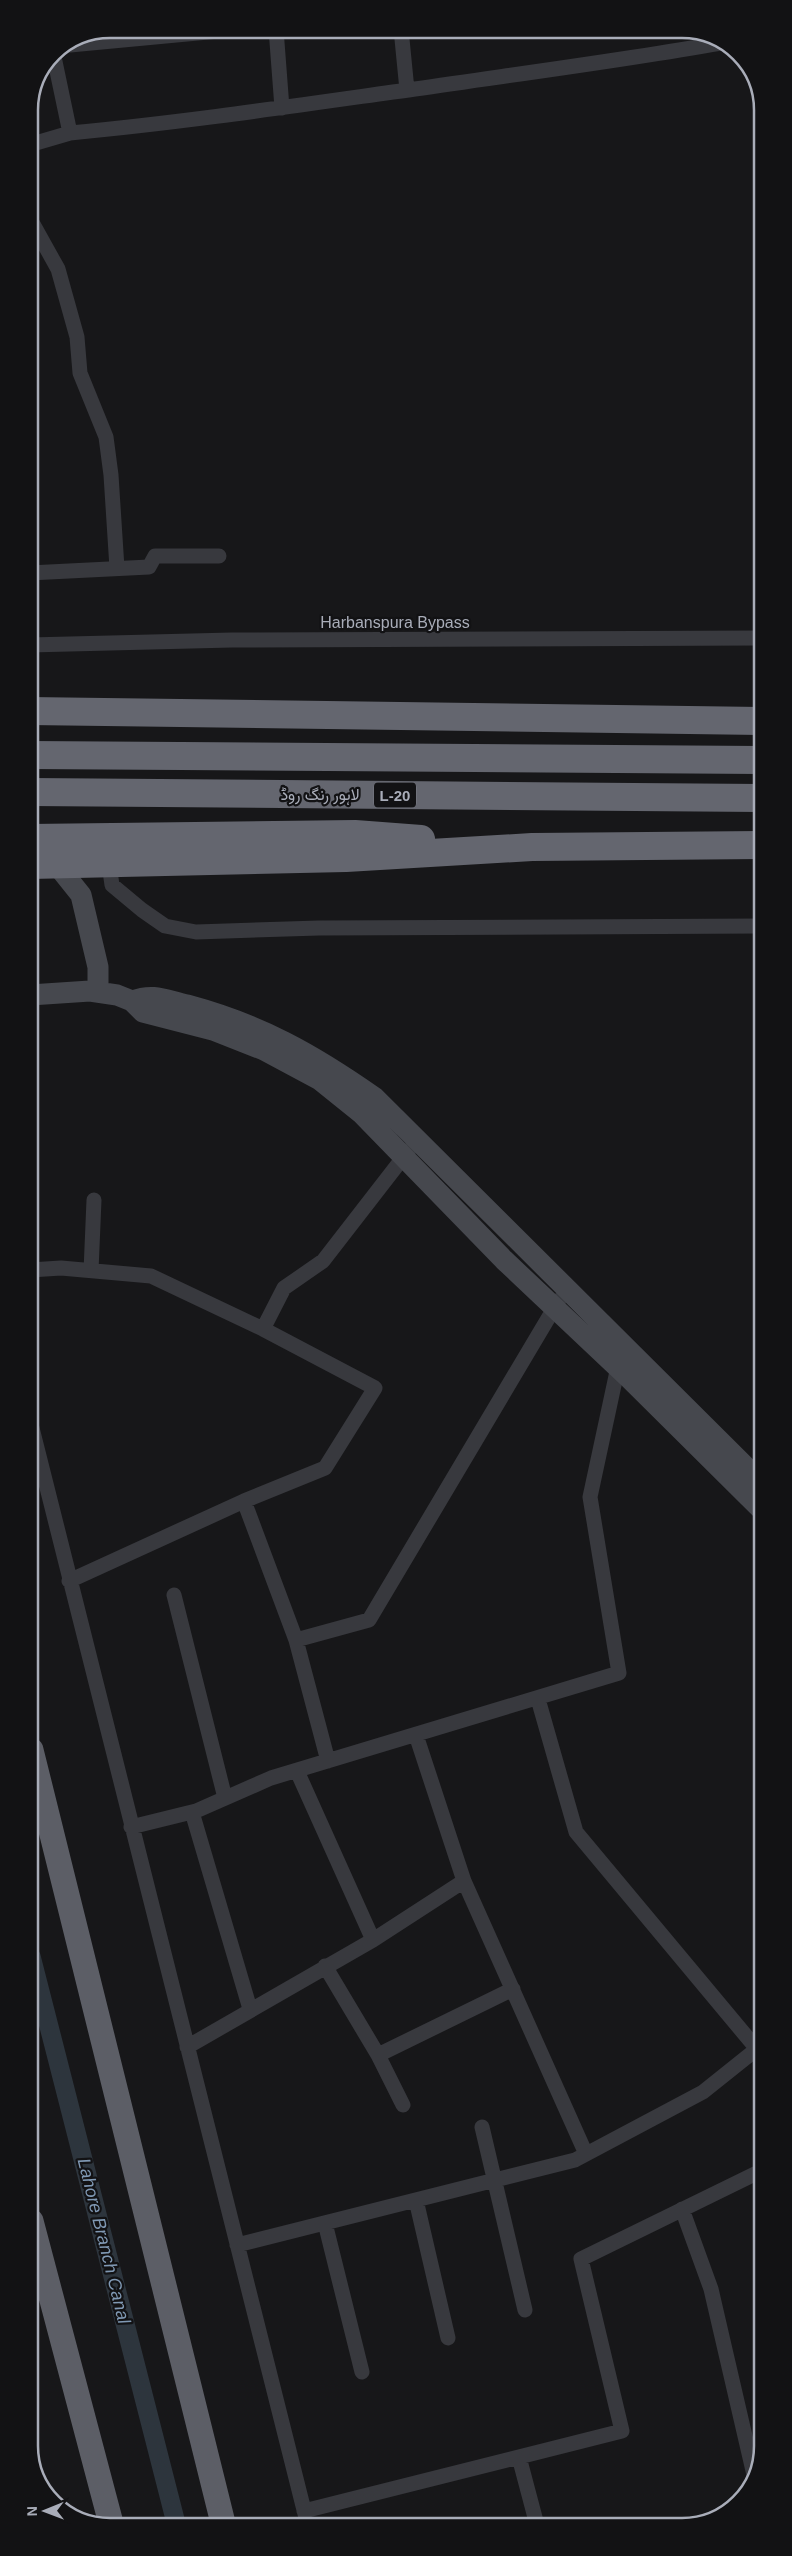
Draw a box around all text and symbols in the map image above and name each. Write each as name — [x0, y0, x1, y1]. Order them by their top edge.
street label: Harbanspura Bypass — [320, 614, 470, 631]
road number: L-20 — [374, 782, 416, 808]
street label: لاہور رنگ روڈ — [280, 786, 360, 805]
water label: Lahore Branch Canal — [74, 2156, 135, 2327]
north arrow — [20, 2486, 70, 2536]
text: N — [24, 2506, 40, 2516]

